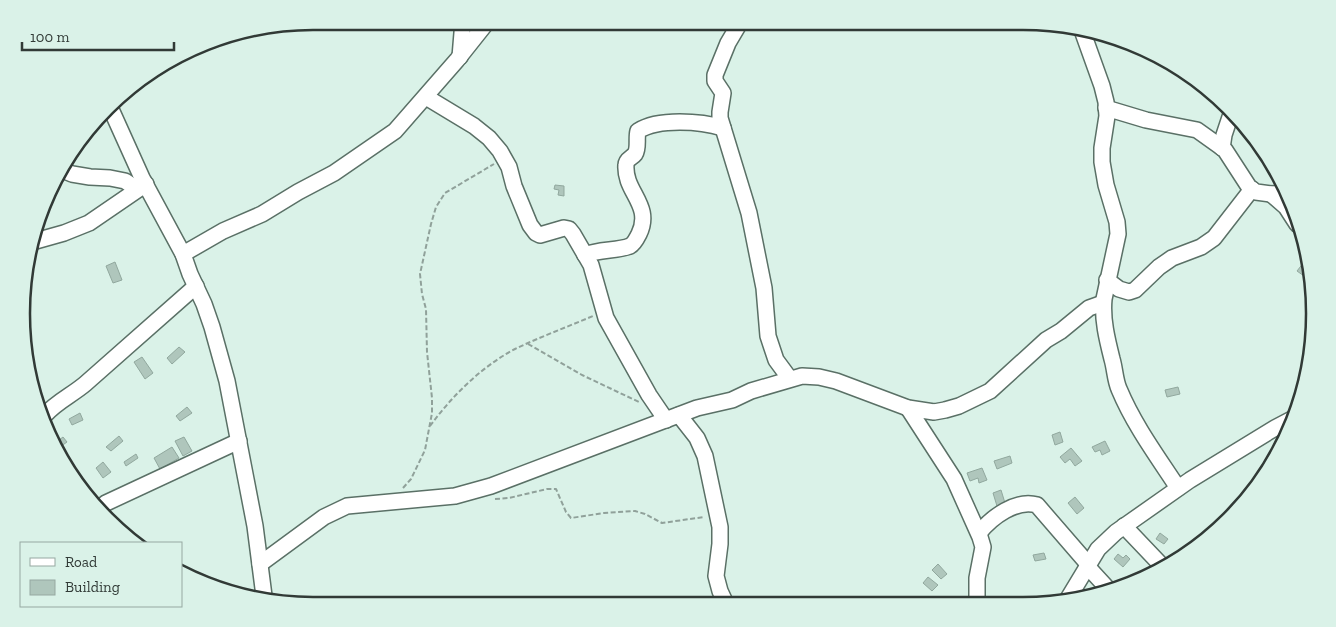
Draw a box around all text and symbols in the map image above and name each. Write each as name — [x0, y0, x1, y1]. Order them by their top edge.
scale bar — [22, 20, 175, 52]
text: 100 m — [30, 28, 69, 46]
legend — [20, 542, 182, 607]
text: Road — [65, 553, 98, 571]
text: Building — [65, 578, 120, 596]

